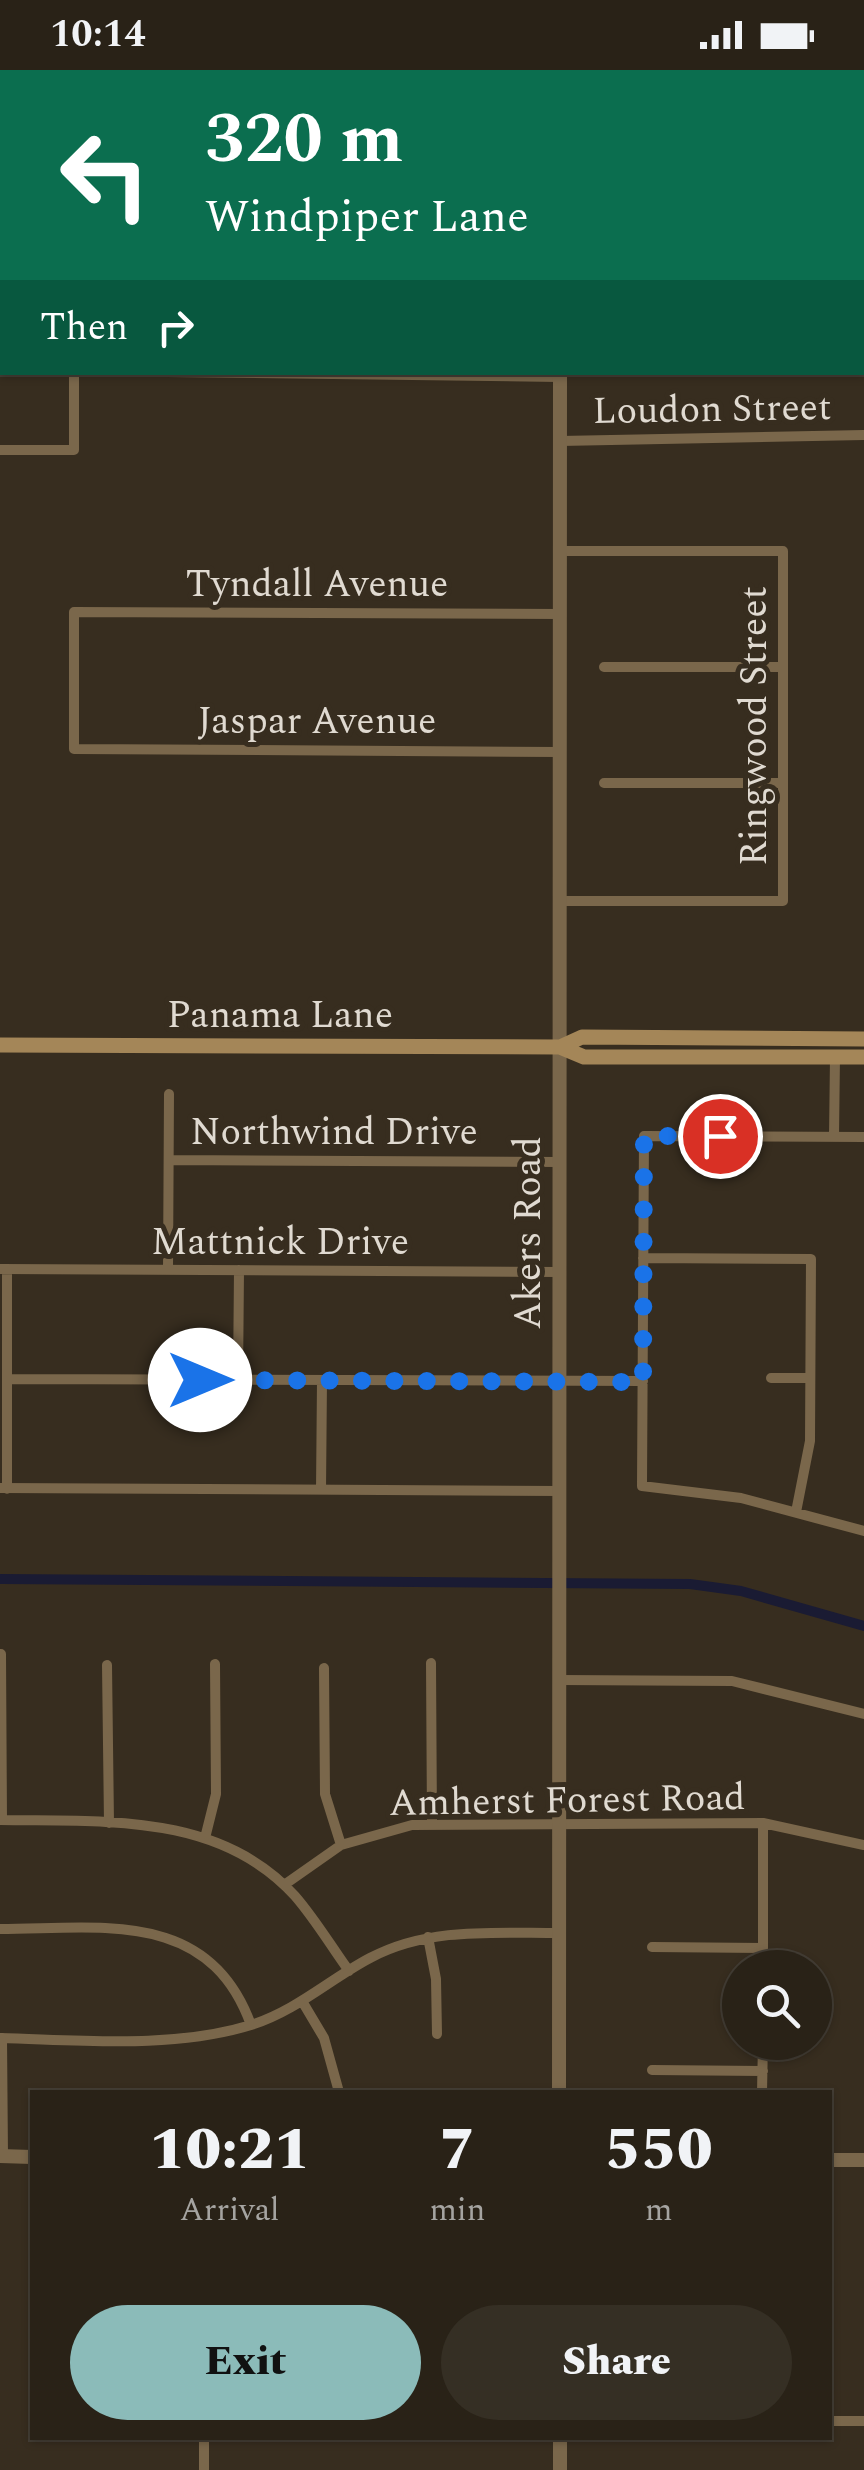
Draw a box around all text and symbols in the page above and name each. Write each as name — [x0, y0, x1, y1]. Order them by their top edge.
text: 10:14 — [50, 6, 145, 64]
text: 320 m — [205, 87, 403, 193]
icon: left — [40, 110, 170, 240]
text: Windpiper Lane — [205, 183, 529, 252]
text: Then — [40, 299, 128, 357]
icon: right — [148, 300, 203, 355]
street label: Loudon Street — [592, 379, 832, 441]
street label: Tyndall Avenue — [186, 556, 448, 614]
street label: Ringwood Street — [726, 586, 784, 866]
street label: Jaspar Avenue — [197, 693, 437, 751]
street label: Panama Lane — [167, 987, 393, 1045]
pin — [678, 1094, 763, 1179]
street label: Northwind Drive — [190, 1104, 478, 1162]
icon: arrive — [693, 1109, 748, 1164]
street label: Akers Road — [500, 1136, 558, 1330]
street label: Mattnick Drive — [151, 1214, 409, 1272]
position arrow — [148, 1328, 252, 1432]
street label: Amherst Forest Road — [388, 1769, 746, 1833]
map controls — [722, 1950, 832, 2060]
button: search — [722, 1950, 832, 2060]
text: 10:21 — [149, 2104, 310, 2196]
text: 7 — [439, 2104, 475, 2196]
text: 550 — [605, 2104, 713, 2196]
text: Arrival — [180, 2186, 280, 2235]
text: min — [429, 2186, 485, 2235]
text: m — [645, 2186, 672, 2235]
button: Exit — [70, 2305, 421, 2420]
button: Share — [441, 2305, 792, 2420]

